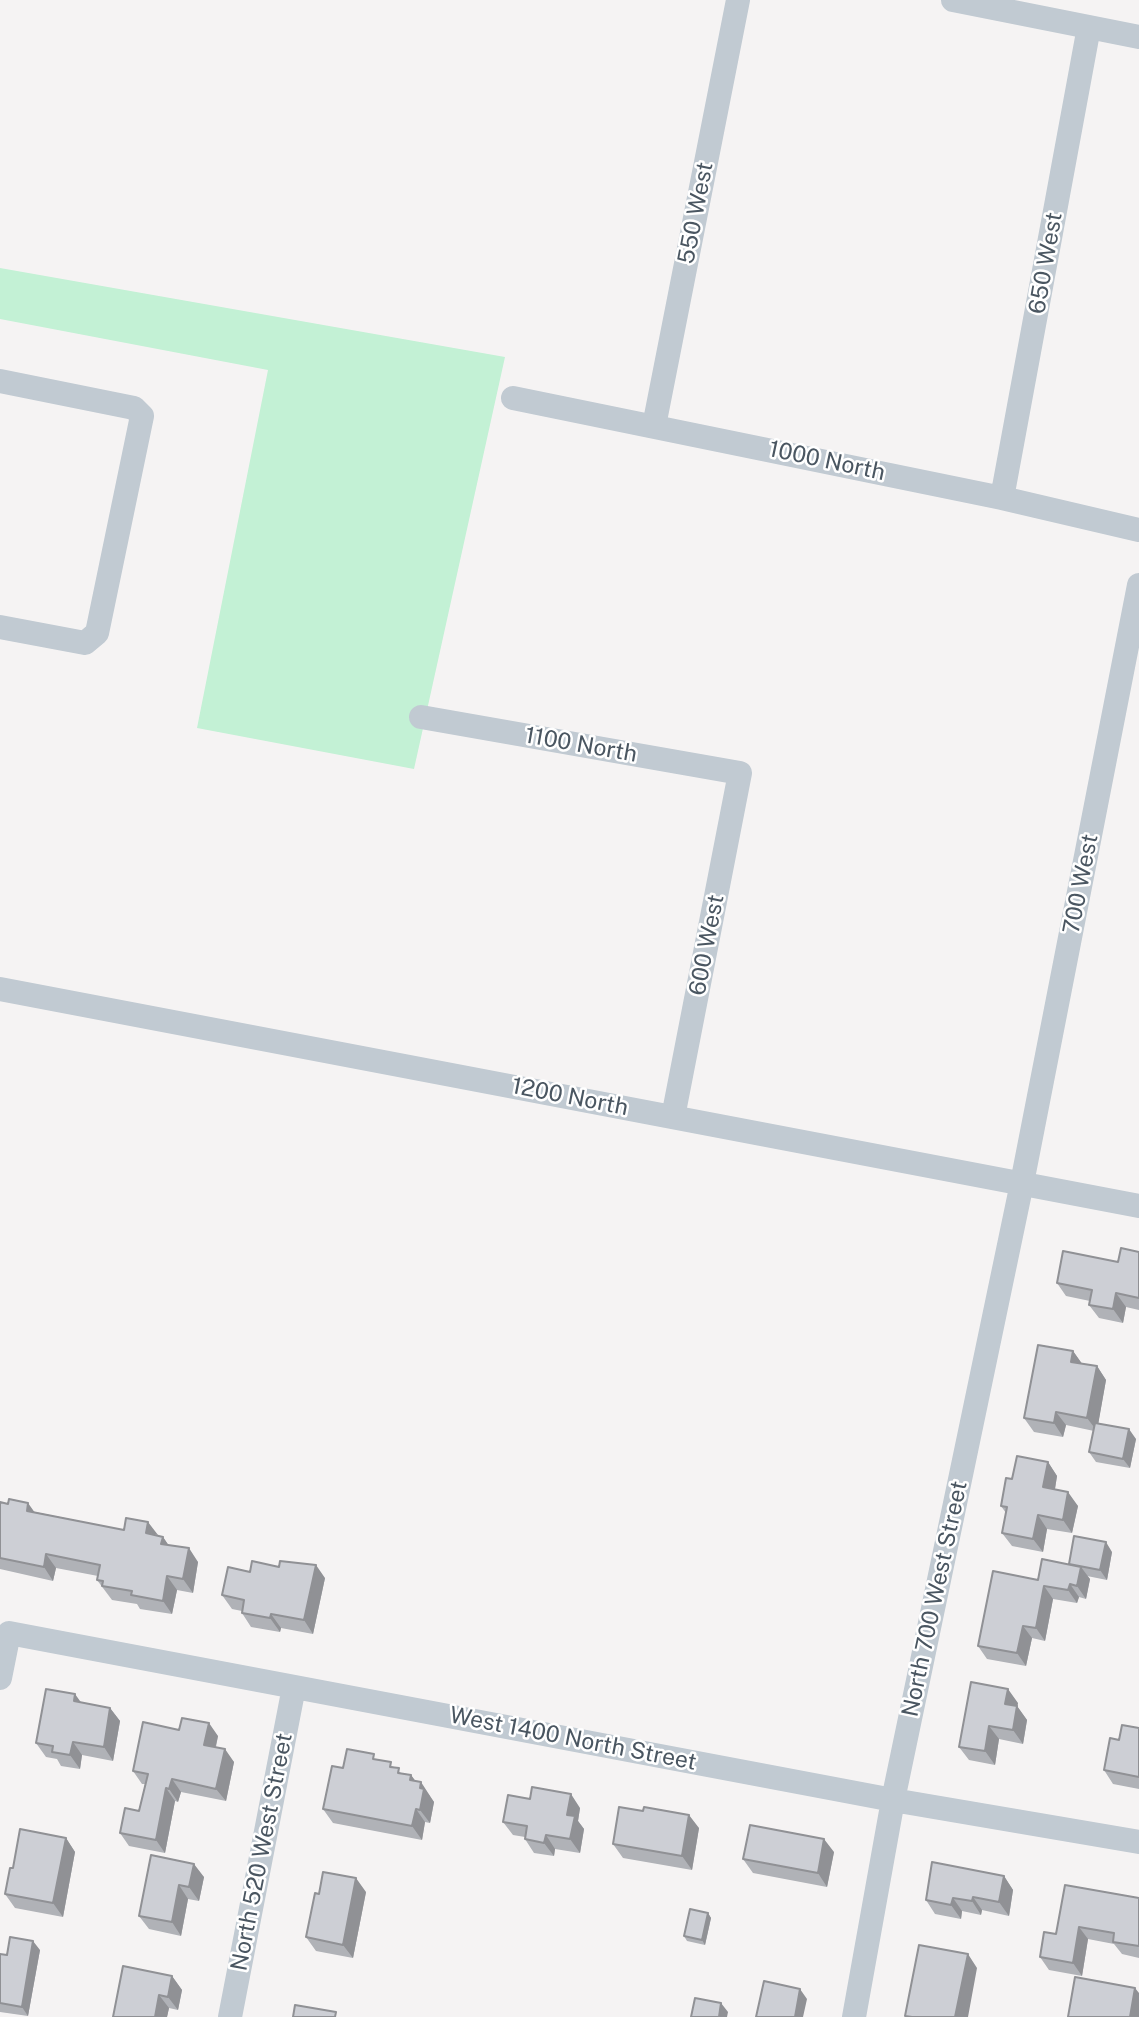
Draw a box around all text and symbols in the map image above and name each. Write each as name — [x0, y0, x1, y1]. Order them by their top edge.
street label: 550 West — [673, 160, 719, 266]
street label: 650 West — [1023, 210, 1069, 316]
street label: 1000 North — [766, 435, 888, 487]
street label: 1100 North — [523, 722, 639, 768]
street label: 700 West — [1058, 832, 1104, 936]
street label: 600 West — [684, 892, 730, 998]
street label: 1200 North — [510, 1072, 630, 1122]
street label: North 700 West Street — [896, 1478, 974, 1720]
street label: West 1400 North Street — [447, 1702, 699, 1776]
street label: North 520 West Street — [225, 1731, 299, 1973]

